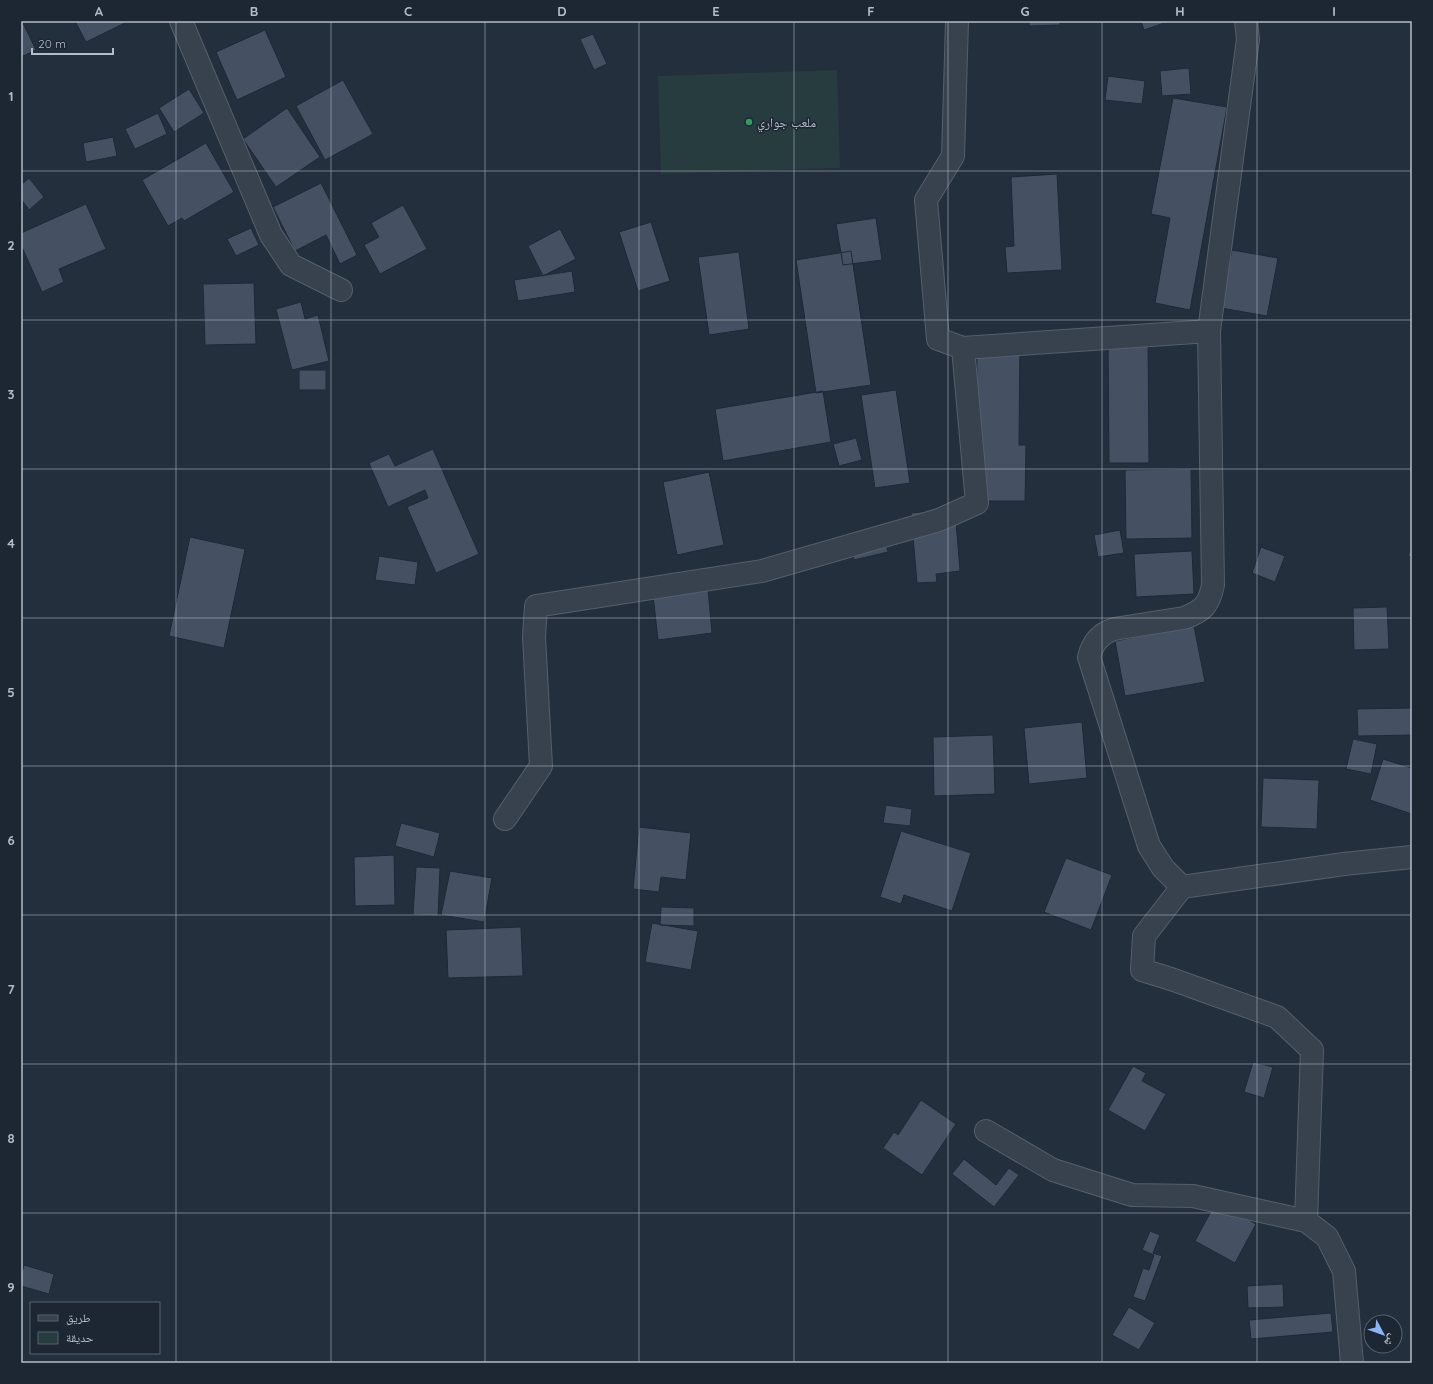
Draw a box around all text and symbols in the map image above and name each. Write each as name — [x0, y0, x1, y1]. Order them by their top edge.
text: A — [95, 3, 104, 19]
text: B — [250, 3, 258, 19]
text: C — [404, 3, 412, 19]
text: D — [557, 3, 567, 19]
text: E — [712, 3, 720, 19]
text: F — [867, 3, 875, 19]
text: G — [1020, 3, 1030, 19]
text: H — [1175, 3, 1185, 19]
text: I — [1332, 3, 1336, 19]
scale bar — [32, 30, 113, 56]
text: 20 m — [38, 36, 66, 51]
text: 1 — [8, 88, 14, 104]
place label: ملعب جواري — [757, 114, 816, 133]
marker: ملعب جواري — [744, 117, 754, 127]
text: 2 — [7, 237, 15, 253]
text: 3 — [8, 386, 15, 402]
text: 4 — [7, 535, 15, 551]
text: 5 — [7, 684, 15, 700]
text: 6 — [7, 832, 15, 848]
text: 7 — [7, 981, 15, 997]
text: 8 — [7, 1130, 15, 1146]
text: 9 — [7, 1279, 15, 1295]
legend — [30, 1302, 160, 1354]
text: طريق — [66, 1310, 91, 1325]
north arrow — [1363, 1314, 1403, 1354]
text: حديقة — [66, 1330, 94, 1345]
text: ش — [1380, 1331, 1400, 1350]

